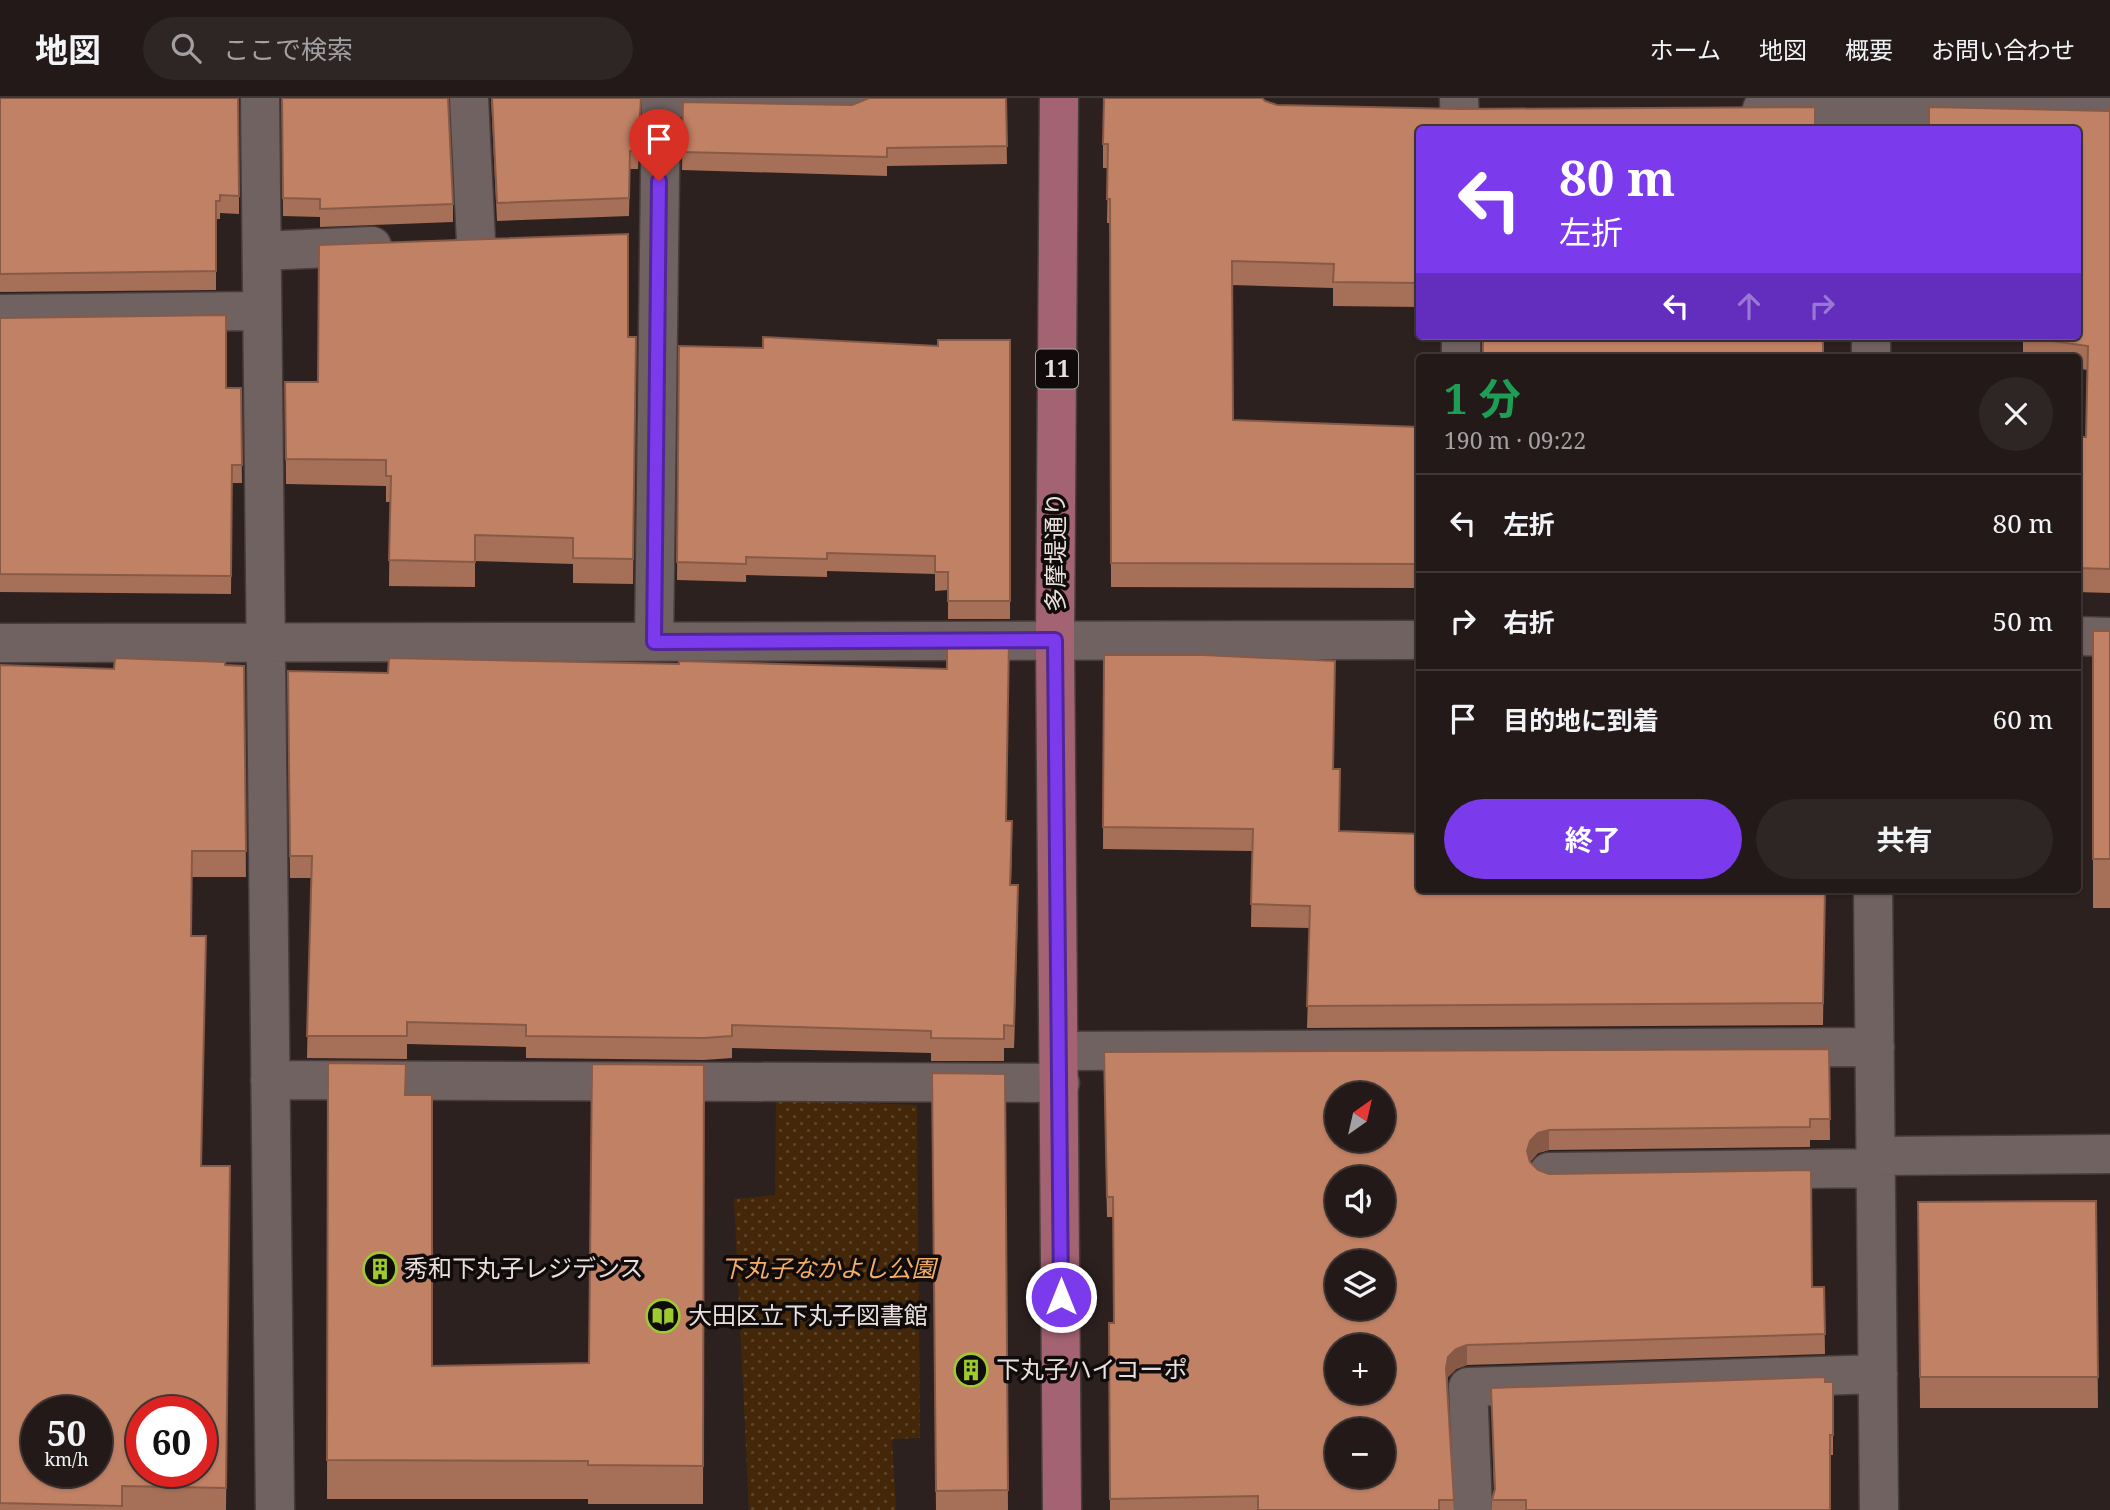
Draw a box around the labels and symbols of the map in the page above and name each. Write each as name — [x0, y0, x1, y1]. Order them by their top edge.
pin — [629, 109, 689, 181]
road number: 11 — [1036, 350, 1078, 388]
street label: 多摩堤通り — [1038, 492, 1071, 612]
north arrow — [1325, 1082, 1395, 1152]
building icon: 秀和下丸子レジデンス — [361, 1250, 399, 1288]
place label: 秀和下丸子レジデンス — [404, 1251, 644, 1284]
park label: 下丸子なかよし公園 — [721, 1251, 938, 1284]
position arrow — [1024, 1260, 1098, 1334]
library icon: 大田区立下丸子図書館 — [644, 1297, 682, 1335]
place label: 大田区立下丸子図書館 — [688, 1298, 928, 1331]
building icon: 下丸子ハイコーポ — [952, 1351, 990, 1389]
place label: 下丸子ハイコーポ — [996, 1352, 1188, 1385]
speed limit sign: 60 — [126, 1396, 217, 1487]

